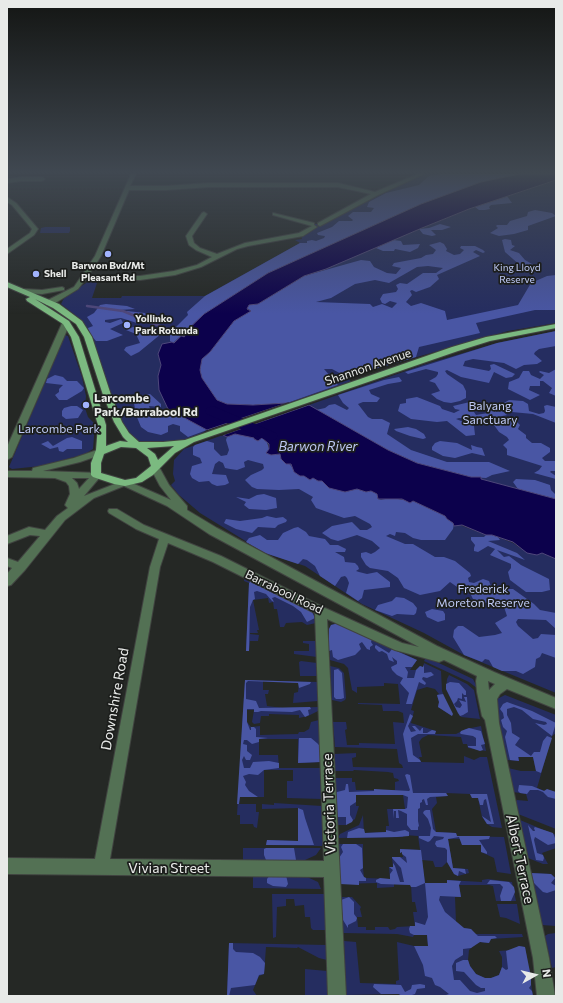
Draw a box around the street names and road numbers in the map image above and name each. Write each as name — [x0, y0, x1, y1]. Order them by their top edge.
street label: Shannon Avenue — [323, 345, 413, 389]
street label: Barrabool Road — [243, 567, 325, 617]
street label: Downshire Road — [98, 646, 132, 752]
street label: Victoria Terrace — [319, 753, 339, 855]
street label: Albert Terrace — [502, 813, 538, 905]
street label: Vivian Street — [128, 860, 210, 876]

